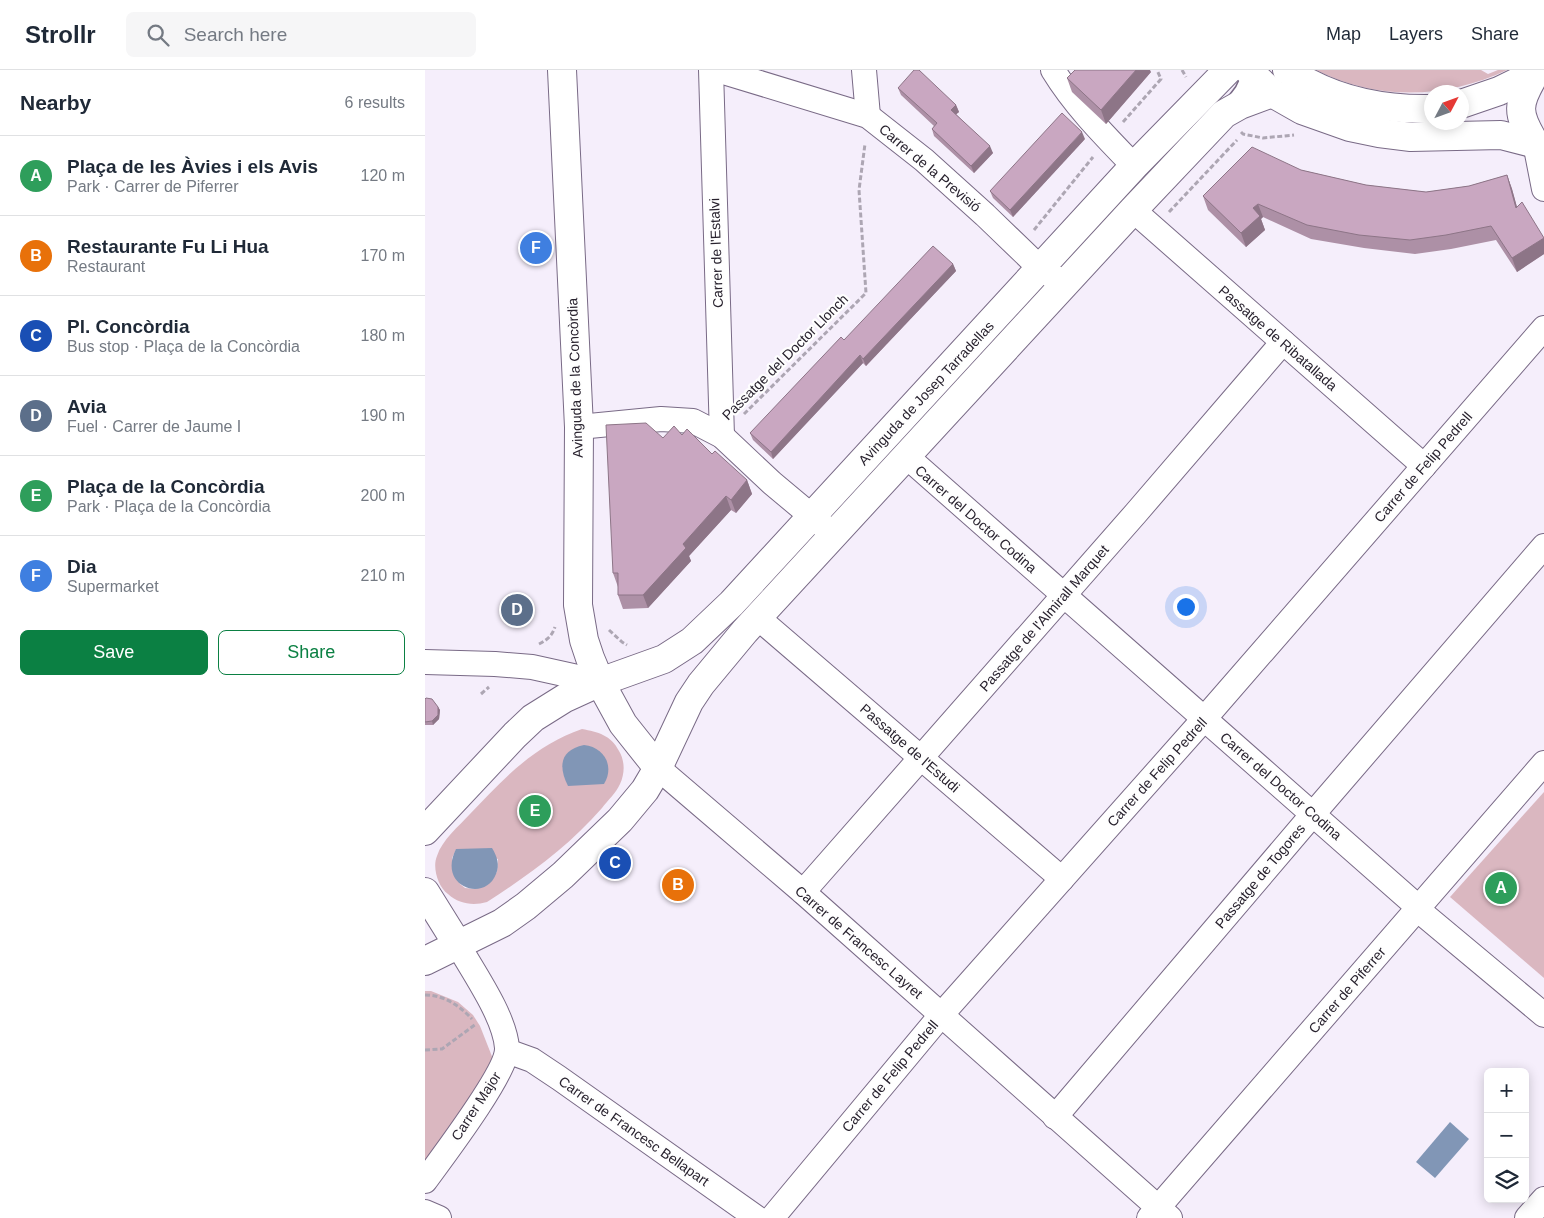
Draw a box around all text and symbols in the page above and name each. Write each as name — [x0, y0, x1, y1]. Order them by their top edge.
search box — [126, 12, 476, 57]
text: Strollr — [25, 21, 96, 48]
icon: search — [144, 21, 172, 49]
text: Search here — [184, 24, 287, 45]
text: Map — [1326, 24, 1361, 44]
text: Layers — [1389, 24, 1443, 44]
text: Share — [1471, 24, 1519, 44]
north arrow — [1424, 85, 1469, 130]
text: Nearby — [20, 91, 91, 114]
text: 6 results — [345, 94, 405, 111]
street label: Carrer de la Previsió — [876, 121, 984, 215]
text: Plaça de les Àvies i els Avis — [67, 156, 318, 177]
text: A — [30, 167, 42, 184]
text: 120 m — [361, 167, 405, 184]
text: Park · Carrer de Piferrer — [67, 178, 239, 195]
street label: Carrer de l'Estalvi — [706, 198, 726, 308]
pin: F — [520, 229, 552, 267]
text: Restaurante Fu Li Hua — [67, 236, 269, 257]
text: B — [30, 247, 42, 264]
text: 170 m — [361, 247, 405, 264]
text: Restaurant — [67, 258, 145, 275]
street label: Passatge de Ribatallada — [1215, 282, 1341, 394]
street label: Passatge del Doctor Llonch — [719, 291, 851, 423]
street label: Avinguda de la Concòrdia — [564, 298, 586, 458]
text: Pl. Concòrdia — [67, 316, 189, 337]
street label: Avinguda de Josep Tarradellas — [855, 318, 997, 468]
text: C — [30, 327, 42, 344]
text: 180 m — [361, 327, 405, 344]
text: Bus stop · Plaça de la Concòrdia — [67, 338, 300, 355]
text: Avia — [67, 396, 106, 417]
text: D — [30, 407, 42, 424]
text: 190 m — [361, 407, 405, 424]
street label: Carrer de Felip Pedrell — [1371, 409, 1475, 525]
text: Fuel · Carrer de Jaume I — [67, 418, 241, 435]
street label: Carrer del Doctor Codina — [912, 462, 1040, 576]
text: Plaça de la Concòrdia — [67, 476, 264, 497]
text: E — [31, 487, 41, 504]
text: 200 m — [361, 487, 405, 504]
text: Park · Plaça de la Concòrdia — [67, 498, 271, 515]
street label: Passatge de l'Almirall Marquet — [976, 541, 1112, 694]
text: Dia — [67, 556, 97, 577]
text: F — [31, 567, 41, 584]
text: 210 m — [361, 567, 405, 584]
text: Supermarket — [67, 578, 159, 595]
pin: D — [501, 591, 533, 629]
your location — [1173, 594, 1199, 620]
button: Save — [20, 630, 208, 675]
button: Share — [218, 630, 405, 675]
street label: Passatge de l'Estudi — [857, 700, 963, 796]
street label: Carrer de Felip Pedrell — [1104, 714, 1210, 830]
street label: Carrer del Doctor Codina — [1217, 729, 1345, 843]
pin: E — [519, 792, 551, 830]
street label: Passatge de Togores — [1212, 821, 1308, 931]
pin: C — [599, 844, 631, 882]
pin: B — [662, 866, 694, 904]
pin: A — [1485, 869, 1517, 907]
street label: Carrer de Francesc Layret — [792, 882, 926, 1002]
street label: Carrer de Piferrer — [1305, 943, 1389, 1036]
street label: Carrer de Felip Pedrell — [839, 1017, 941, 1135]
street label: Carrer Major — [448, 1068, 504, 1143]
map controls — [1484, 1068, 1529, 1203]
button: + — [1484, 1068, 1529, 1113]
street label: Carrer de Francesc Bellapart — [556, 1073, 712, 1189]
button: − — [1484, 1113, 1529, 1158]
button: layers — [1484, 1158, 1529, 1203]

